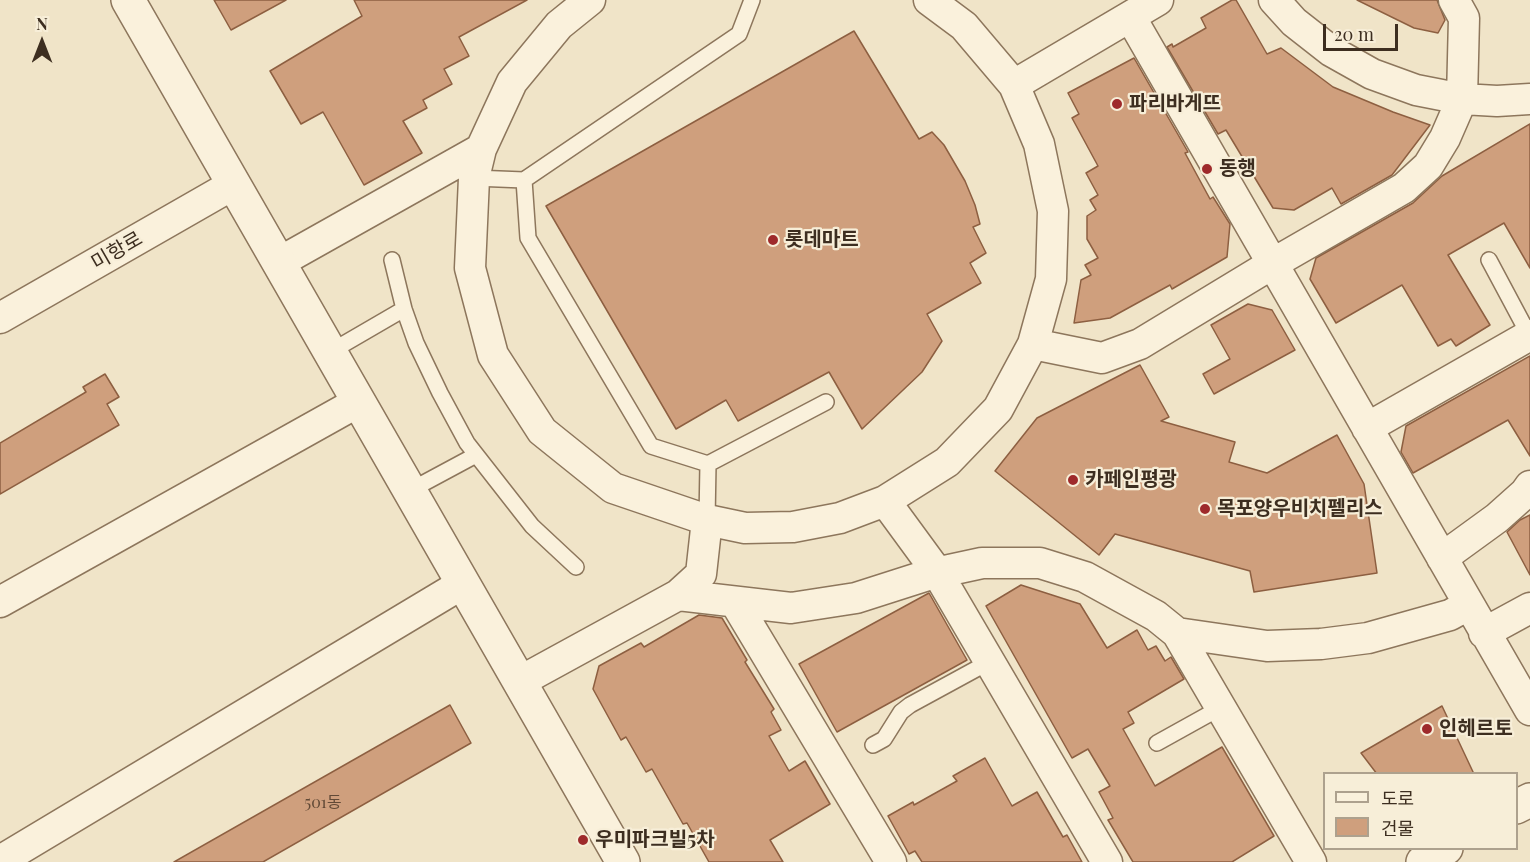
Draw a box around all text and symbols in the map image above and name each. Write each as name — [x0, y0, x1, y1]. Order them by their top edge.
north arrow — [12, 12, 72, 72]
scale bar — [1326, 12, 1401, 50]
text: N — [36, 13, 48, 34]
text: 20 m — [1334, 22, 1374, 46]
place label: 파리바게뜨 — [1129, 92, 1221, 116]
marker: 파리바게뜨 — [1110, 97, 1124, 111]
place label: 동행 — [1219, 157, 1256, 181]
marker: 동행 — [1200, 162, 1214, 176]
street label: 미항로 — [87, 227, 147, 275]
place label: 롯데마트 — [785, 228, 859, 252]
marker: 롯데마트 — [766, 233, 780, 247]
place label: 카페인평광 — [1085, 468, 1177, 492]
marker: 카페인평광 — [1066, 473, 1080, 487]
place label: 목포양우비치펠리스 — [1217, 497, 1383, 521]
marker: 목포양우비치펠리스 — [1198, 502, 1212, 516]
place label: 인헤르토 — [1439, 717, 1513, 741]
marker: 인헤르토 — [1420, 722, 1434, 736]
legend — [1323, 772, 1518, 850]
text: 도로 — [1381, 786, 1414, 810]
house number: 501동 — [305, 793, 341, 813]
text: 건물 — [1381, 816, 1414, 840]
place label: 우미파크빌5차 — [595, 828, 715, 852]
marker: 우미파크빌5차 — [576, 833, 590, 847]

